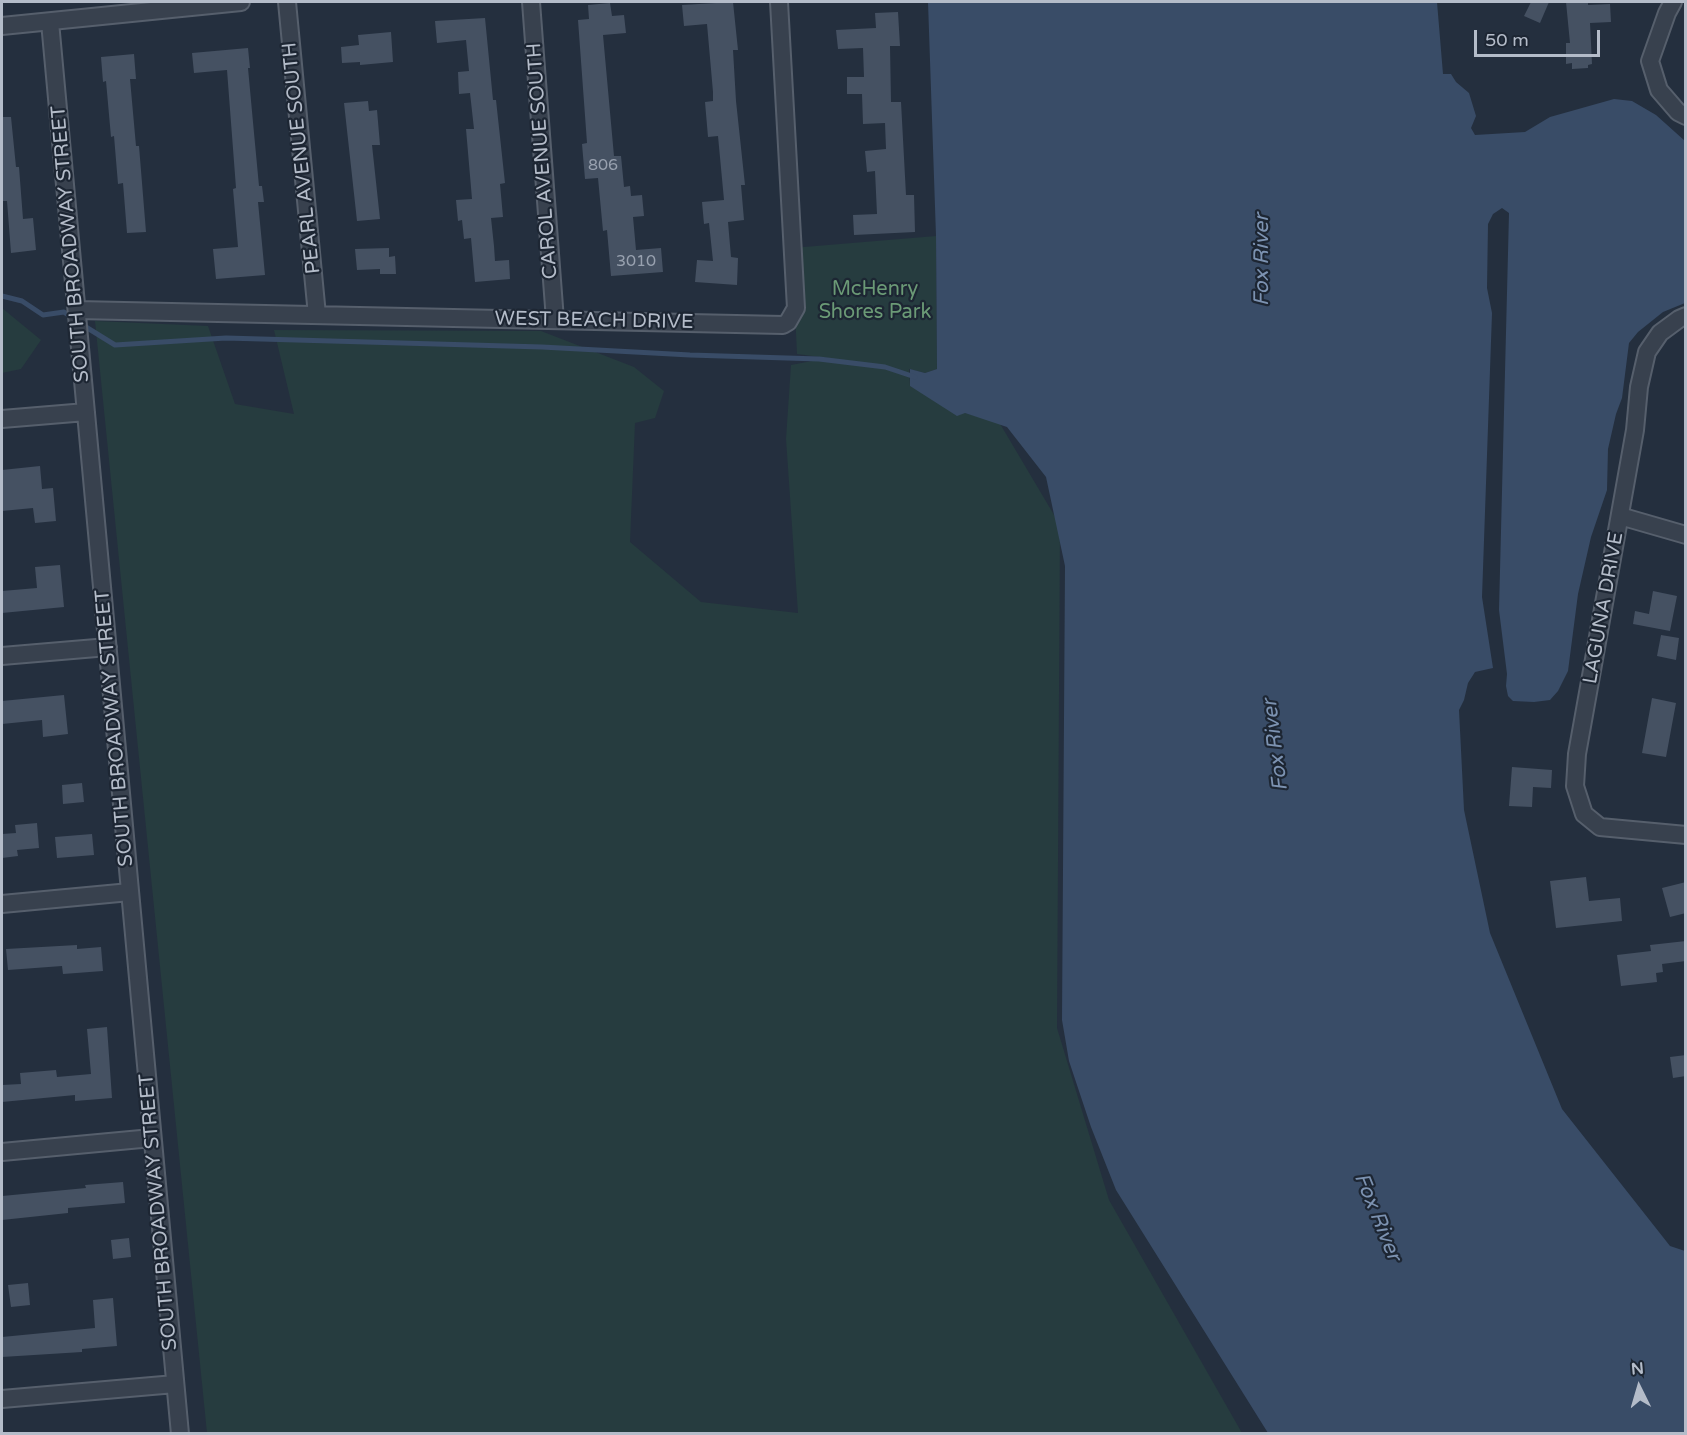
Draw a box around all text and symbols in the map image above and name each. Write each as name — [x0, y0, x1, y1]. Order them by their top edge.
scale bar — [1477, 18, 1603, 56]
text: 50 m — [1485, 29, 1529, 51]
street label: PEARL AVENUE SOUTH — [278, 41, 326, 275]
street label: CAROL AVENUE SOUTH — [523, 42, 563, 280]
street label: SOUTH BROADWAY STREET — [47, 105, 95, 383]
house number: 806 — [588, 156, 618, 176]
water label: Fox River — [1249, 214, 1275, 306]
house number: 3010 — [616, 252, 656, 272]
park label: McHenry Shores Park — [819, 278, 931, 325]
street label: WEST BEACH DRIVE — [494, 307, 694, 335]
street label: LAGUNA DRIVE — [1579, 530, 1629, 686]
street label: SOUTH BROADWAY STREET — [91, 589, 139, 867]
water label: Fox River — [1258, 698, 1294, 792]
street label: SOUTH BROADWAY STREET — [135, 1073, 183, 1351]
water label: Fox River — [1348, 1169, 1406, 1265]
north arrow — [1609, 1357, 1669, 1417]
text: N — [1630, 1359, 1645, 1380]

